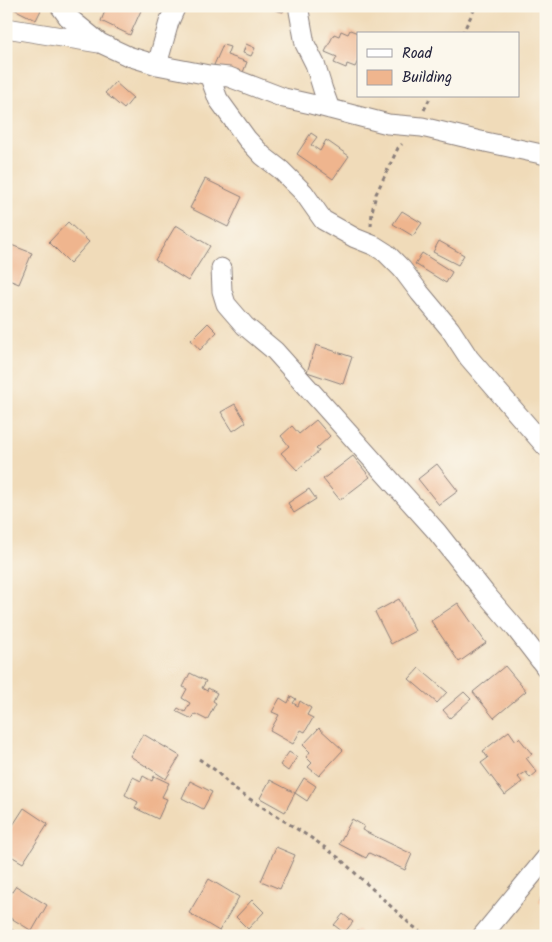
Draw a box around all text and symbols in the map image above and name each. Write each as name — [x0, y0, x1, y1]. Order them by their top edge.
legend — [357, 32, 520, 98]
text: Road — [402, 42, 433, 66]
text: Building — [402, 66, 452, 90]

